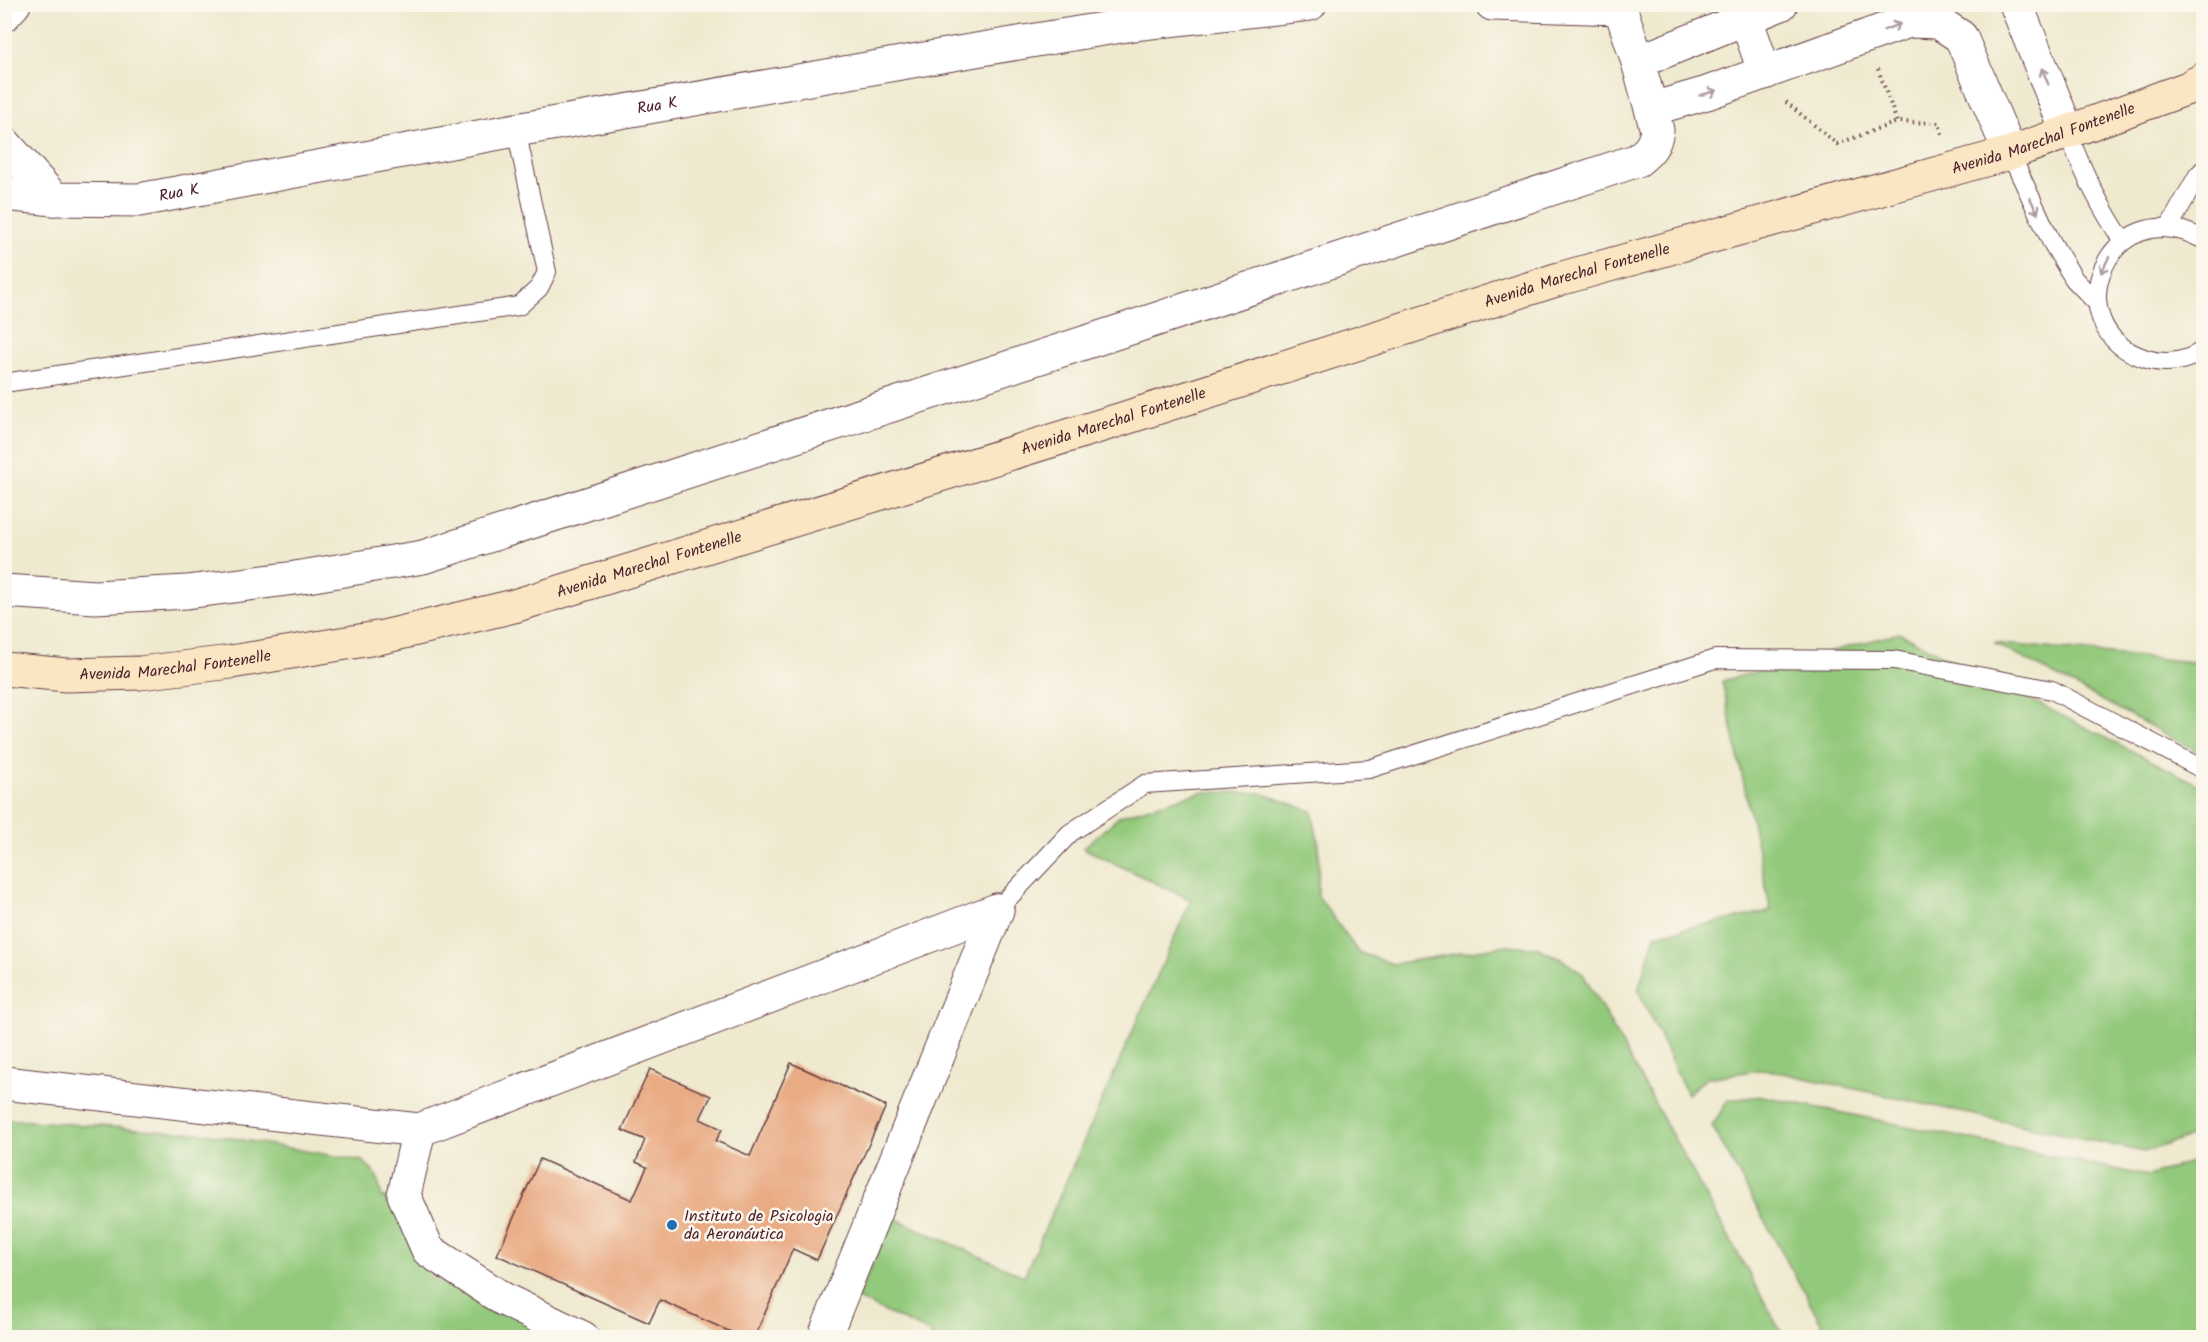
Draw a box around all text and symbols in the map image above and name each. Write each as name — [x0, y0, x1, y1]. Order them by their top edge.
one-way arrow — [1882, 21, 1901, 32]
one-way arrow — [2039, 68, 2050, 86]
one-way arrow — [1698, 86, 1717, 97]
street label: Rua K — [635, 90, 680, 121]
street label: Avenida Marechal Fontenelle — [1949, 96, 2139, 181]
street label: Rua K — [157, 176, 202, 209]
one-way arrow — [2029, 196, 2041, 214]
street label: Avenida Marechal Fontenelle — [1481, 236, 1673, 315]
one-way arrow — [2099, 256, 2111, 273]
street label: Avenida Marechal Fontenelle — [1018, 380, 1209, 462]
street label: Avenida Marechal Fontenelle — [553, 524, 745, 605]
street label: Avenida Marechal Fontenelle — [79, 643, 273, 687]
place label: Instituto de Psicologia da Aeronáutica — [684, 1204, 833, 1247]
marker: Instituto de Psicologia da Aeronáutica — [665, 1218, 679, 1232]

